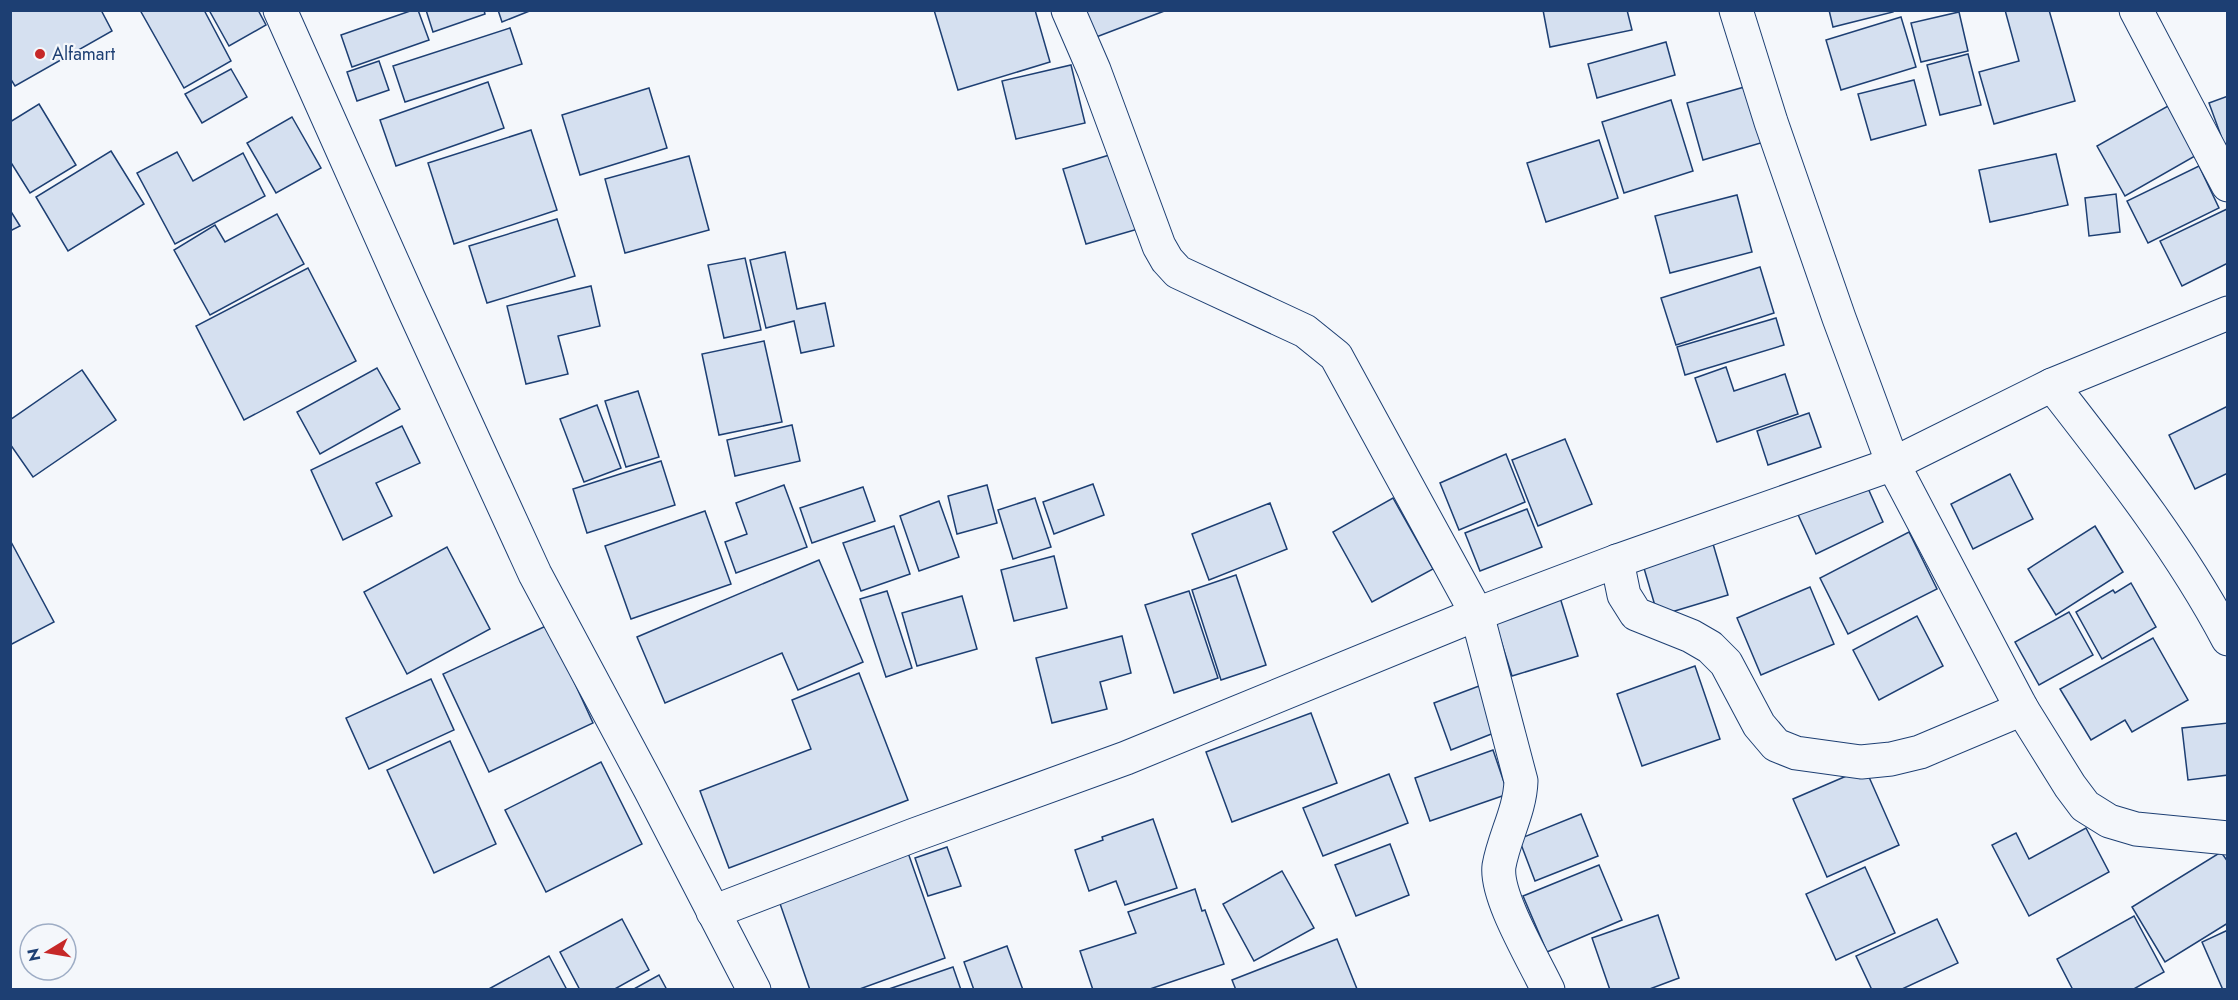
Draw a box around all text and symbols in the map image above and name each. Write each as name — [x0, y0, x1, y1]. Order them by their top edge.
place label: Alfamart — [52, 41, 116, 67]
marker: Alfamart — [33, 47, 47, 61]
north arrow — [18, 922, 78, 982]
text: N — [21, 946, 46, 963]

